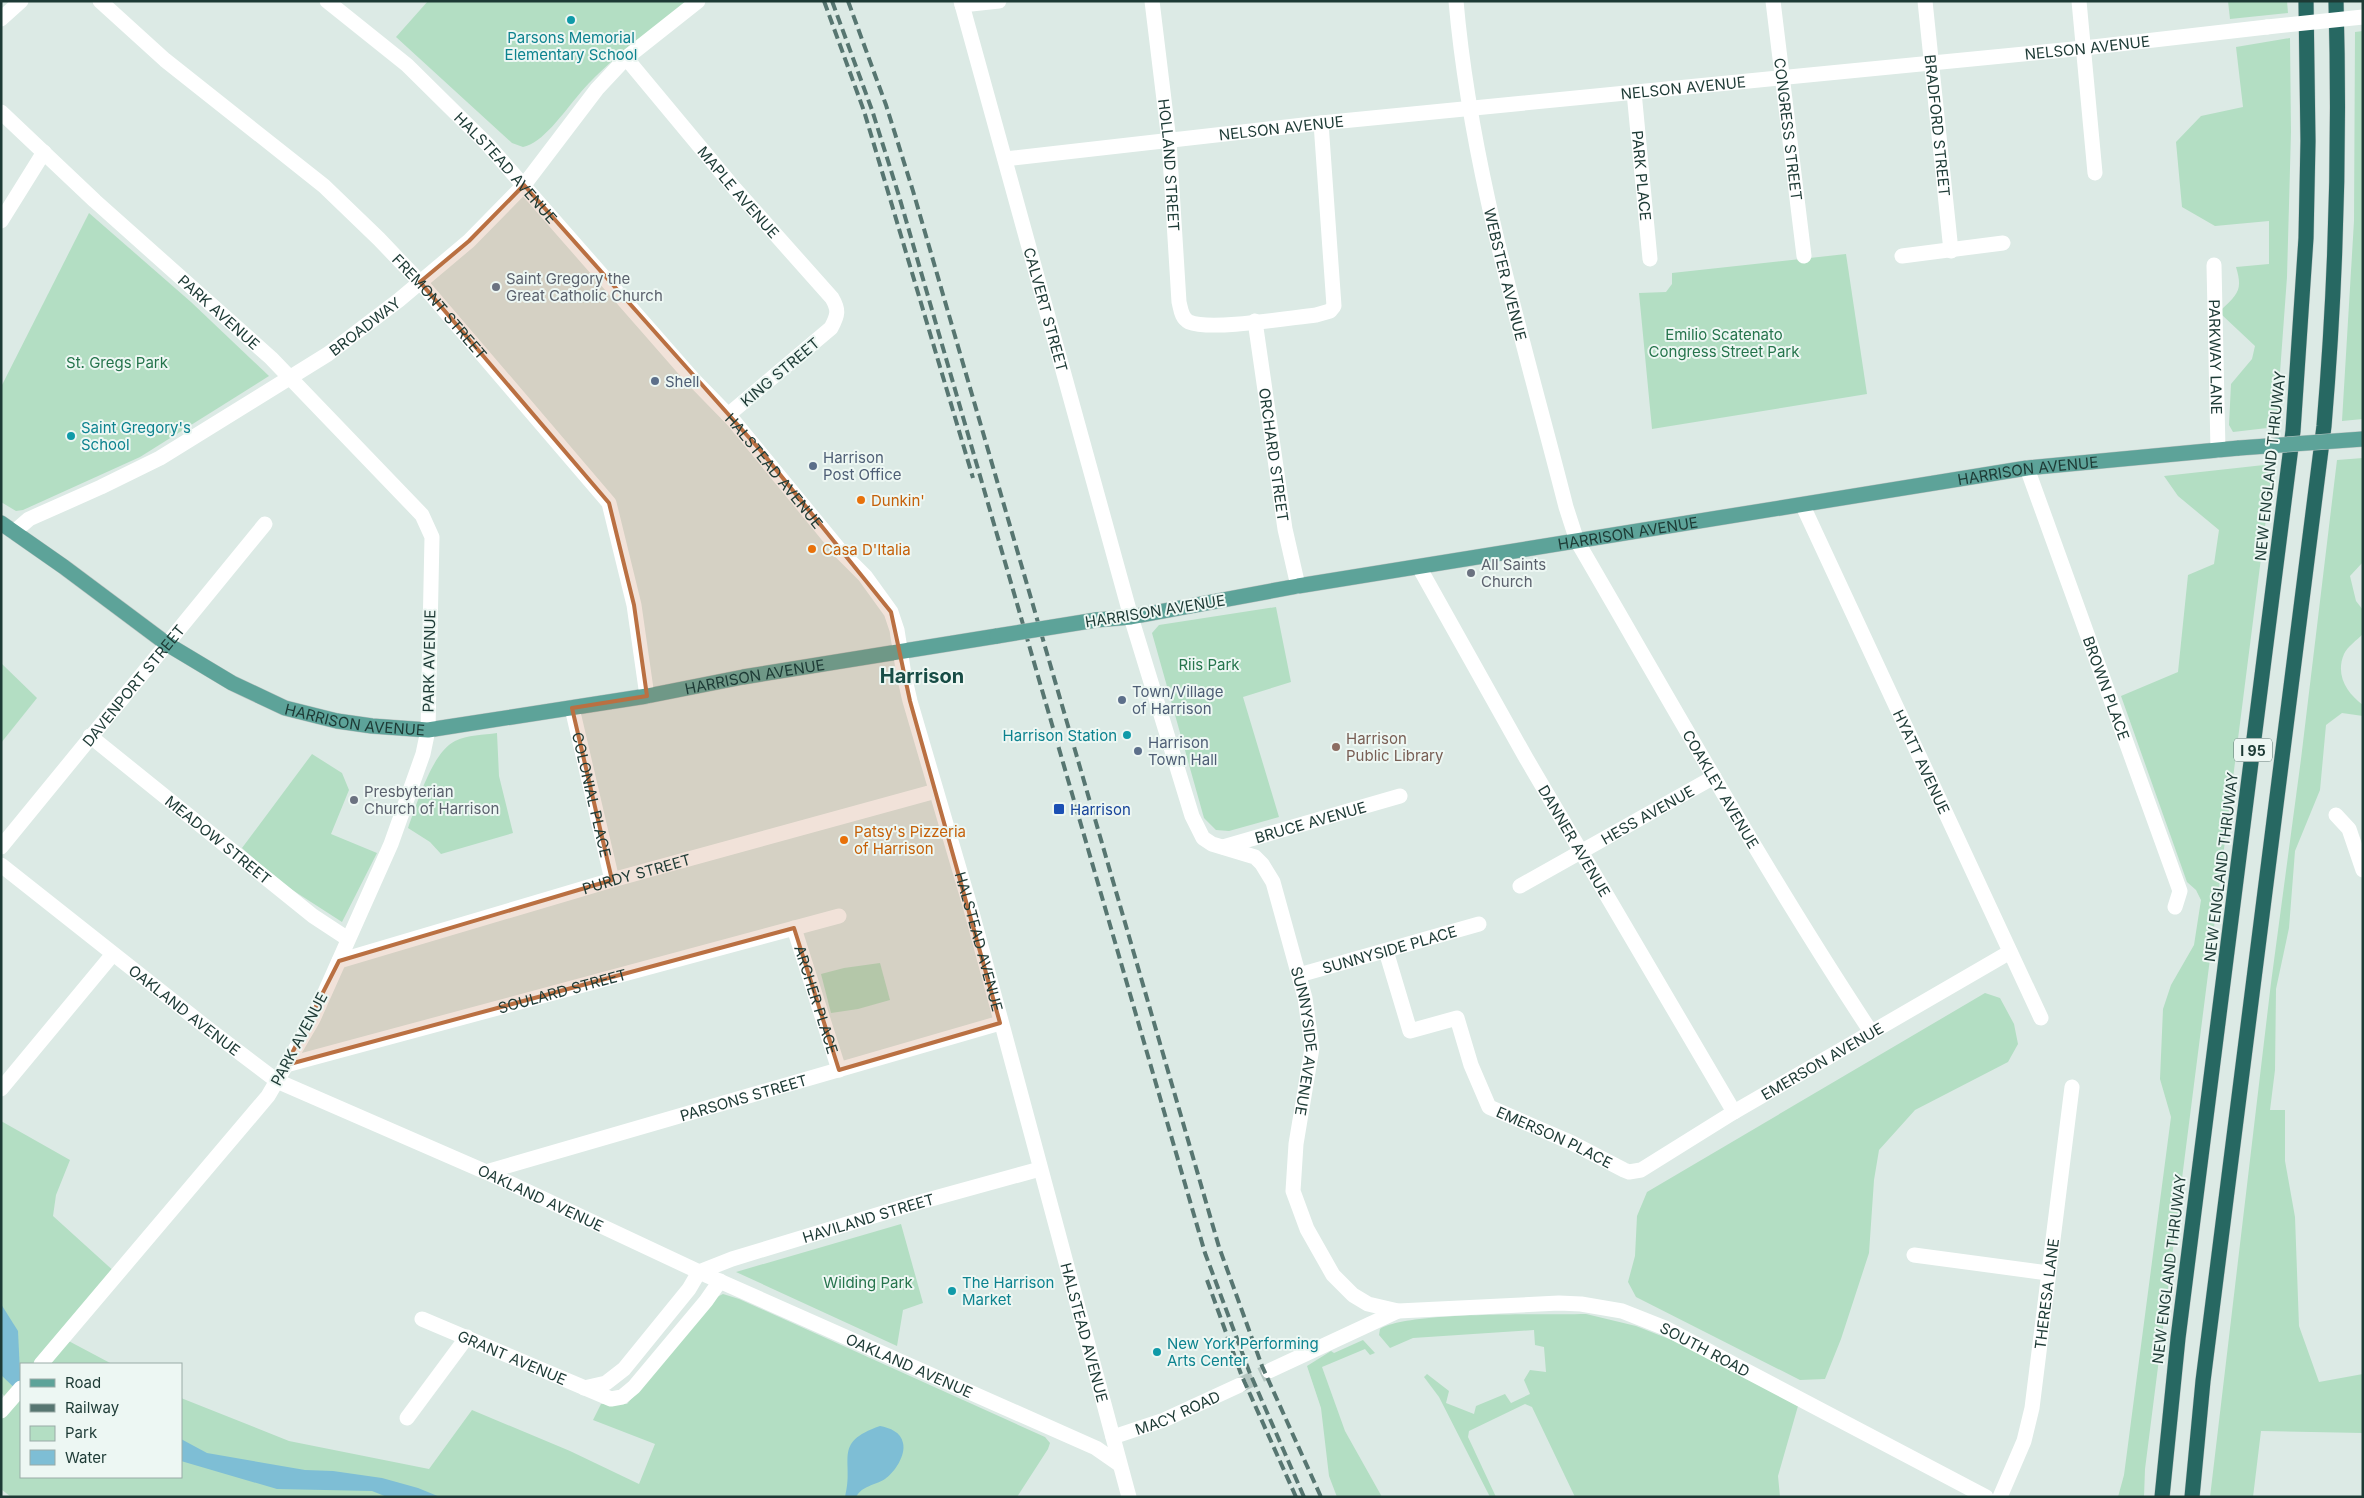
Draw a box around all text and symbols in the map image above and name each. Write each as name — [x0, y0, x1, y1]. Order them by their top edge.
marker: Parsons Memorial Elementary School — [565, 14, 577, 26]
place label: Parsons Memorial Elementary School — [505, 28, 637, 64]
street label: NELSON AVENUE — [2024, 31, 2151, 63]
street label: BRADFORD STREET — [1921, 54, 1955, 197]
street label: CONGRESS STREET — [1770, 57, 1807, 202]
street label: NELSON AVENUE — [1620, 72, 1747, 103]
street label: HOLLAND STREET — [1154, 98, 1184, 232]
street label: HALSTEAD AVENUE — [451, 108, 562, 227]
street label: NELSON AVENUE — [1218, 111, 1345, 144]
street label: PARK PLACE — [1628, 130, 1656, 222]
street label: MAPLE AVENUE — [694, 142, 784, 242]
street label: WEBSTER AVENUE — [1480, 206, 1531, 343]
street label: CALVERT STREET — [1020, 245, 1072, 374]
street label: FREMONT STREET — [388, 250, 491, 363]
place label: Saint Gregory the Great Catholic Church — [506, 269, 663, 305]
street label: PARK AVENUE — [175, 270, 264, 353]
marker: Saint Gregory the Great Catholic Church — [490, 281, 502, 293]
street label: BROADWAY — [325, 293, 404, 359]
street label: PARKWAY LANE — [2205, 299, 2227, 415]
park label: Emilio Scatenato Congress Street Park — [1649, 325, 1800, 361]
street label: KING STREET — [737, 333, 823, 411]
park label: St. Gregs Park — [66, 353, 169, 372]
street label: NEW ENGLAND THRUWAY — [2251, 370, 2289, 562]
place label: Shell — [665, 372, 700, 391]
marker: Shell — [649, 375, 661, 387]
street label: ORCHARD STREET — [1255, 386, 1293, 523]
street label: HALSTEAD AVENUE — [722, 409, 827, 532]
place label: Saint Gregory's School — [81, 418, 191, 454]
marker: Saint Gregory's School — [65, 430, 77, 442]
place label: Harrison Post Office — [823, 448, 901, 484]
street label: HARRISON AVENUE — [1956, 452, 2099, 489]
marker: Harrison Post Office — [807, 460, 819, 472]
place label: Dunkin' — [871, 491, 925, 510]
marker: Dunkin' — [855, 494, 867, 506]
street label: HARRISON AVENUE — [1556, 512, 1699, 553]
place label: Casa D'Italia — [822, 540, 911, 559]
marker: Casa D'Italia — [806, 543, 818, 555]
place label: All Saints Church — [1481, 555, 1546, 591]
marker: All Saints Church — [1465, 567, 1477, 579]
street label: HARRISON AVENUE — [1084, 591, 1226, 631]
street label: PARK AVENUE — [419, 609, 439, 713]
street label: DAVENPORT STREET — [78, 620, 189, 750]
street label: BROWN PLACE — [2079, 633, 2134, 743]
street label: HARRISON AVENUE — [683, 654, 826, 698]
park label: Riis Park — [1178, 655, 1240, 674]
district label: Harrison — [880, 664, 964, 688]
place label: Town/Village of Harrison — [1132, 682, 1223, 718]
marker: Town/Village of Harrison — [1116, 694, 1128, 706]
street label: HARRISON AVENUE — [283, 699, 426, 739]
street label: HYATT AVENUE — [1889, 706, 1954, 817]
place label: Harrison Station — [1003, 726, 1117, 745]
street label: COAKLEY AVENUE — [1679, 726, 1763, 852]
marker: Harrison Station — [1121, 729, 1133, 741]
place label: Harrison Public Library — [1346, 729, 1444, 765]
street label: COLONIAL PLACE — [568, 730, 616, 859]
place label: Harrison Town Hall — [1148, 733, 1217, 769]
road number: I 95 — [2234, 738, 2272, 762]
marker: Harrison Public Library — [1330, 741, 1342, 753]
marker: Harrison Town Hall — [1132, 745, 1144, 757]
street label: NEW ENGLAND THRUWAY — [2200, 771, 2242, 963]
street label: HESS AVENUE — [1597, 781, 1697, 848]
place label: Presbyterian Church of Harrison — [364, 782, 499, 818]
street label: DANNER AVENUE — [1534, 782, 1615, 900]
street label: MEADOW STREET — [161, 791, 275, 888]
marker: Presbyterian Church of Harrison — [348, 794, 360, 806]
street label: BRUCE AVENUE — [1253, 797, 1368, 847]
place label: Harrison — [1070, 800, 1131, 819]
marker: Harrison — [1052, 802, 1066, 816]
place label: Patsy's Pizzeria of Harrison — [854, 822, 966, 858]
marker: Patsy's Pizzeria of Harrison — [838, 834, 850, 846]
street label: PURDY STREET — [580, 849, 693, 898]
street label: HALSTEAD AVENUE — [951, 869, 1008, 1013]
street label: SUNNYSIDE PLACE — [1320, 921, 1459, 977]
street label: ARCHER PLACE — [791, 943, 843, 1056]
street label: OAKLAND AVENUE — [125, 960, 244, 1060]
street label: SOULARD STREET — [496, 964, 629, 1017]
street label: SUNNYSIDE AVENUE — [1287, 964, 1322, 1117]
street label: PARK AVENUE — [266, 989, 332, 1089]
street label: EMERSON AVENUE — [1758, 1018, 1887, 1104]
street label: PARSONS STREET — [678, 1070, 809, 1125]
street label: EMERSON PLACE — [1494, 1102, 1616, 1172]
street label: OAKLAND AVENUE — [475, 1160, 607, 1235]
street label: NEW ENGLAND THRUWAY — [2148, 1173, 2190, 1365]
street label: HAVILAND STREET — [800, 1189, 936, 1247]
street label: THERESA LANE — [2030, 1237, 2063, 1350]
street label: HALSTEAD AVENUE — [1057, 1260, 1113, 1404]
park label: Wilding Park — [823, 1273, 913, 1292]
place label: The Harrison Market — [962, 1273, 1054, 1309]
marker: The Harrison Market — [946, 1285, 958, 1297]
street label: SOUTH ROAD — [1657, 1318, 1753, 1381]
street label: GRANT AVENUE — [455, 1326, 570, 1389]
street label: OAKLAND AVENUE — [843, 1329, 976, 1402]
place label: New York Performing Arts Center — [1167, 1334, 1319, 1370]
marker: New York Performing Arts Center — [1151, 1346, 1163, 1358]
legend — [20, 1363, 182, 1478]
text: Road — [65, 1373, 101, 1392]
street label: MACY ROAD — [1132, 1386, 1223, 1439]
text: Railway — [65, 1398, 120, 1417]
text: Park — [65, 1423, 98, 1442]
text: Water — [65, 1448, 107, 1467]

